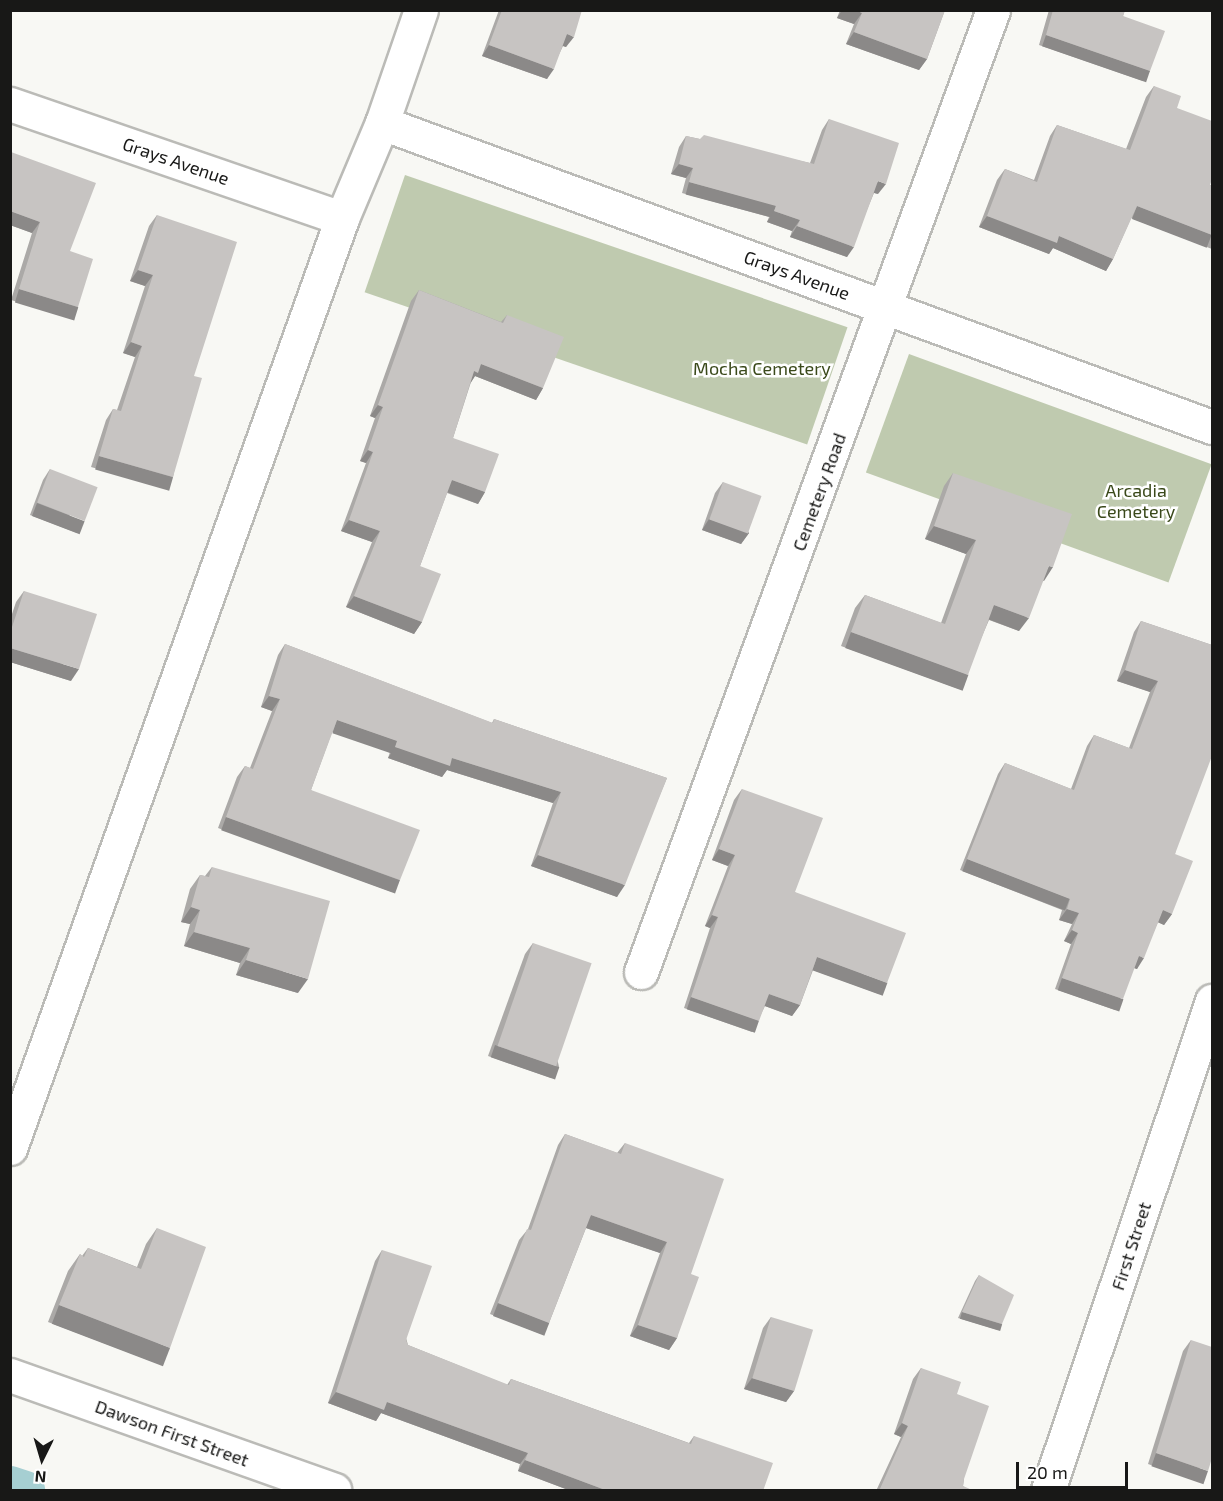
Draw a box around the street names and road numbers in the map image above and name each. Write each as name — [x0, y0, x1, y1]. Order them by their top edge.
street label: Grays Avenue — [120, 133, 232, 189]
street label: Grays Avenue — [741, 246, 853, 304]
street label: Cemetery Road — [788, 430, 850, 554]
street label: First Street — [1107, 1199, 1155, 1293]
street label: Dawson First Street — [92, 1395, 252, 1471]

